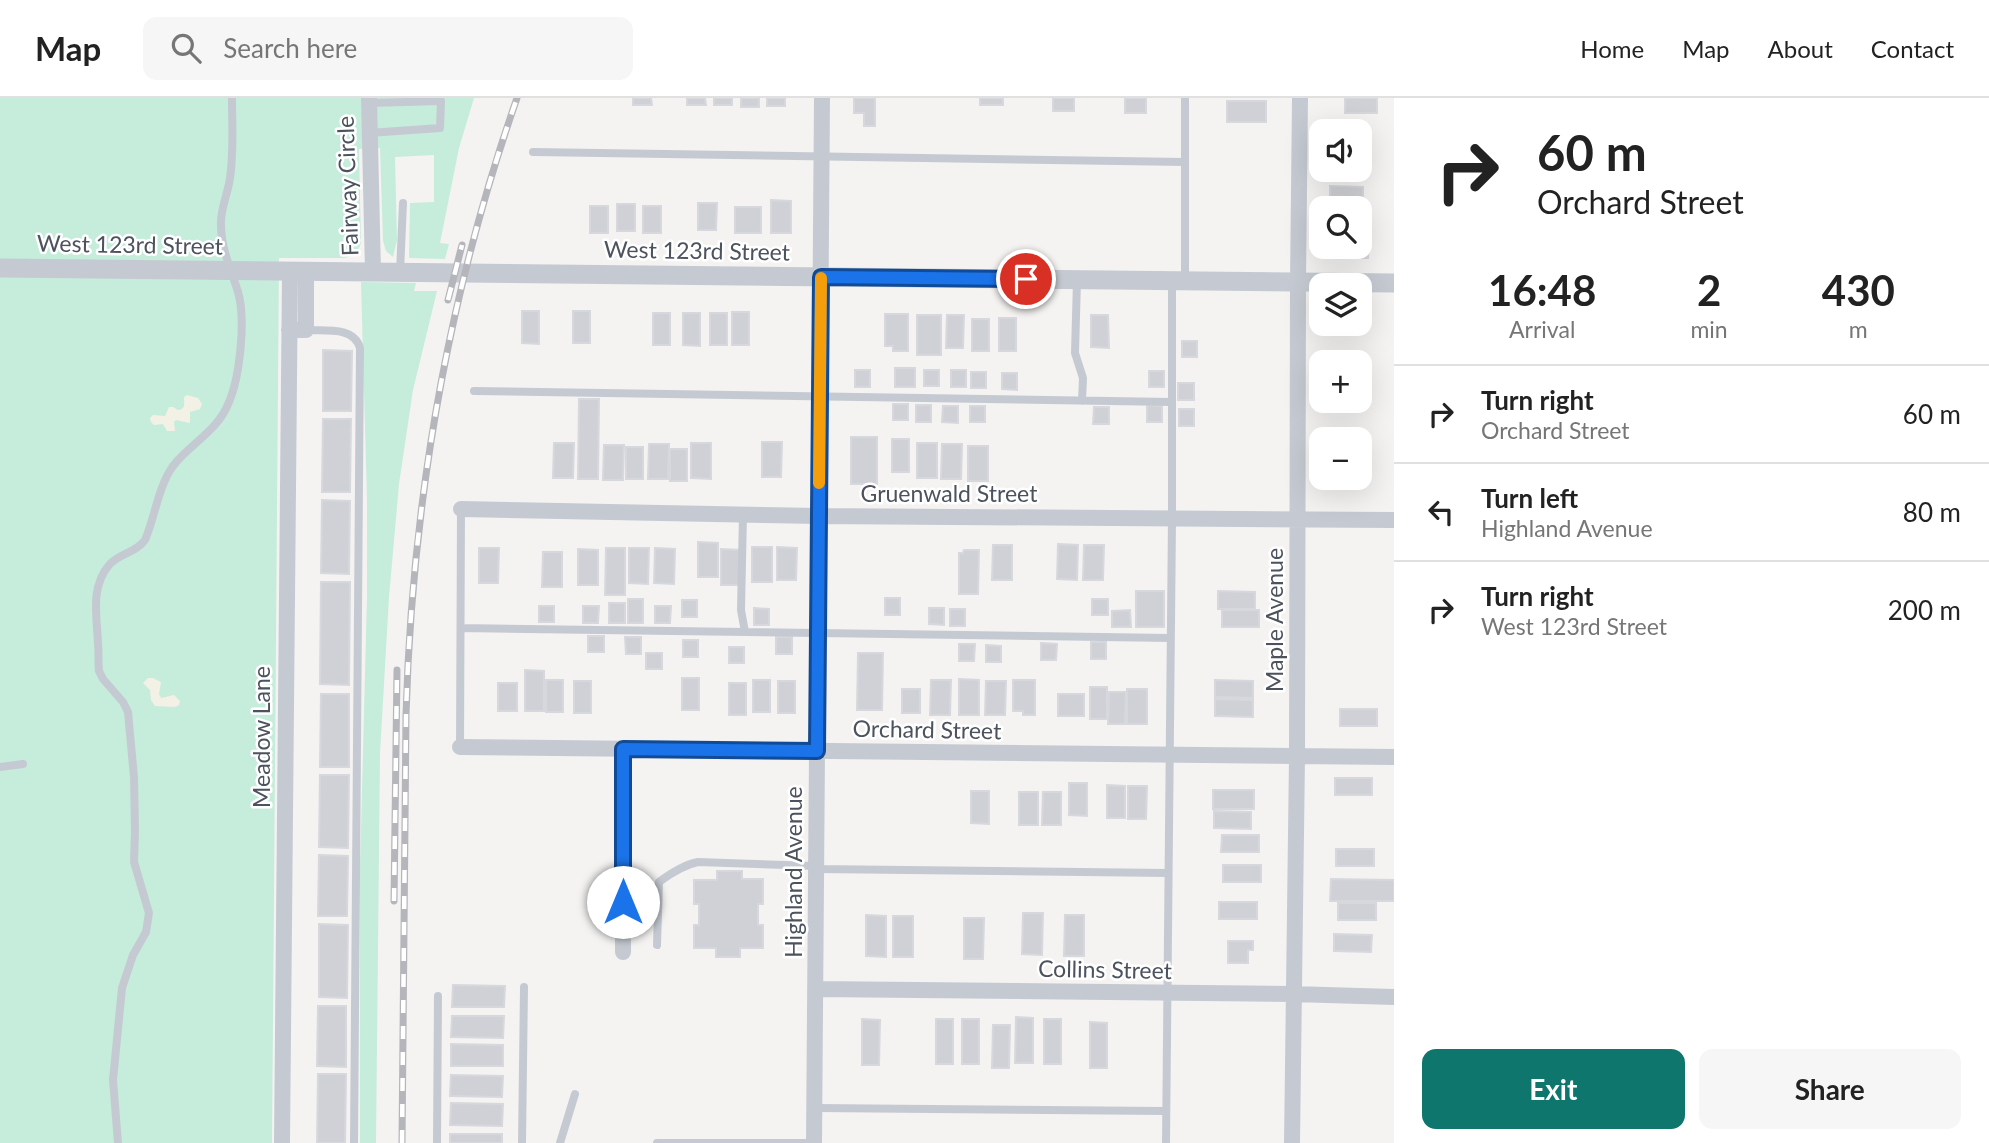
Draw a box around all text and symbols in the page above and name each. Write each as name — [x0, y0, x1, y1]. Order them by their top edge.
search box — [143, 17, 633, 80]
text: Map — [35, 28, 101, 68]
icon: search — [167, 29, 205, 67]
text: Search here — [223, 32, 357, 64]
text: Home — [1580, 34, 1644, 63]
text: Map — [1682, 34, 1730, 63]
text: About — [1768, 34, 1833, 63]
text: Contact — [1871, 34, 1954, 63]
street label: Fairway Circle — [331, 115, 363, 257]
map controls — [1309, 119, 1372, 490]
button: sound — [1309, 119, 1372, 182]
text: 60 m — [1537, 123, 1647, 181]
icon: right — [1422, 126, 1513, 217]
text: Orchard Street — [1537, 182, 1744, 221]
button: search — [1309, 196, 1372, 259]
street label: West 123rd Street — [37, 228, 224, 260]
street label: West 123rd Street — [604, 234, 791, 266]
pin — [996, 249, 1056, 309]
icon: arrive — [1007, 260, 1045, 298]
text: 16:48 — [1488, 265, 1596, 315]
text: 2 — [1697, 265, 1721, 315]
text: 430 — [1822, 265, 1895, 315]
button: layers — [1309, 273, 1372, 336]
text: Arrival — [1509, 315, 1575, 343]
text: min — [1690, 315, 1728, 343]
text: m — [1849, 315, 1868, 343]
button: + — [1309, 350, 1372, 413]
text: Turn right — [1481, 384, 1594, 416]
icon: right — [1422, 395, 1460, 433]
text: 60 m — [1903, 398, 1961, 430]
text: Orchard Street — [1481, 416, 1630, 444]
button: − — [1309, 427, 1372, 490]
street label: Gruenwald Street — [861, 479, 1038, 507]
text: Turn left — [1481, 482, 1578, 514]
icon: left — [1422, 493, 1460, 531]
text: 80 m — [1903, 496, 1961, 528]
text: Highland Avenue — [1481, 514, 1653, 542]
street label: Maple Avenue — [1260, 548, 1288, 692]
text: Turn right — [1481, 580, 1594, 612]
icon: right — [1422, 591, 1460, 629]
text: 200 m — [1888, 594, 1961, 626]
text: West 123rd Street — [1481, 612, 1667, 640]
street label: Meadow Lane — [247, 666, 275, 808]
street label: Orchard Street — [852, 714, 1002, 744]
street label: Highland Avenue — [779, 786, 807, 958]
position arrow — [586, 865, 660, 939]
street label: Collins Street — [1038, 954, 1173, 984]
button: Exit — [1422, 1049, 1685, 1129]
button: Share — [1699, 1049, 1961, 1129]

